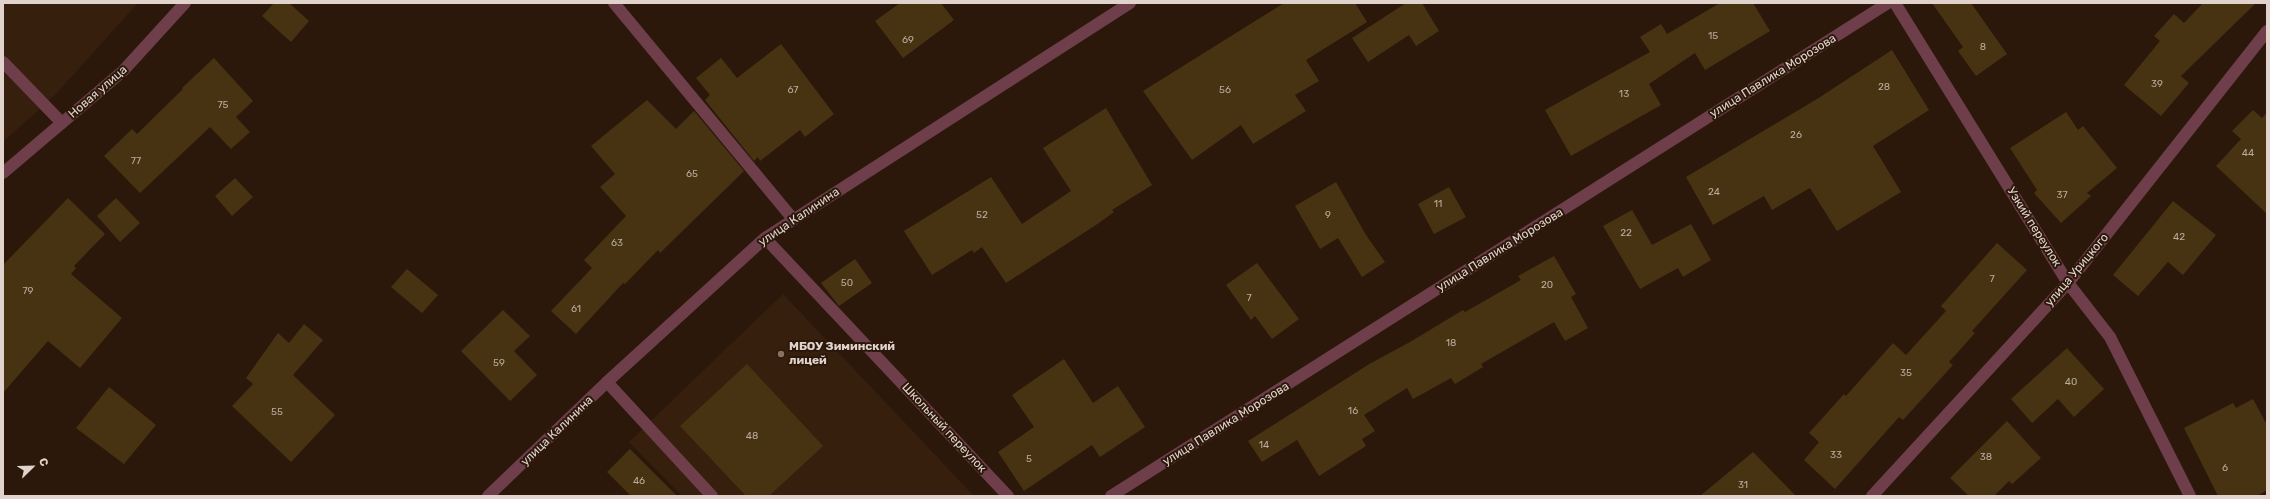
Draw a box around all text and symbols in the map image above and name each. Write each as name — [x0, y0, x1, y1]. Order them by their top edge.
house number: 15 — [1708, 30, 1718, 42]
street label: улица Павлика Морозова — [1707, 31, 1839, 121]
house number: 69 — [902, 34, 914, 46]
house number: 8 — [1980, 41, 1986, 53]
street label: Новая улица — [66, 63, 130, 121]
house number: 39 — [2151, 78, 2163, 90]
house number: 28 — [1878, 81, 1890, 93]
house number: 67 — [788, 84, 798, 96]
house number: 56 — [1219, 84, 1231, 96]
house number: 13 — [1619, 88, 1629, 100]
house number: 75 — [217, 99, 229, 111]
house number: 26 — [1790, 129, 1802, 141]
house number: 44 — [2242, 147, 2254, 159]
house number: 77 — [131, 155, 141, 167]
house number: 65 — [686, 168, 698, 180]
street label: улица Калинина — [756, 185, 842, 249]
street label: Узкий переулок — [2004, 185, 2064, 269]
house number: 24 — [1708, 186, 1720, 198]
house number: 37 — [2056, 189, 2068, 201]
house number: 11 — [1434, 198, 1442, 210]
street label: улица Павлика Морозова — [1434, 205, 1566, 295]
house number: 52 — [976, 209, 988, 221]
house number: 9 — [1325, 209, 1331, 221]
house number: 22 — [1620, 227, 1632, 239]
street label: улица Урицкого — [2042, 231, 2112, 309]
house number: 42 — [2173, 231, 2185, 243]
house number: 63 — [611, 237, 623, 249]
house number: 7 — [1989, 273, 1995, 285]
house number: 50 — [841, 277, 853, 289]
house number: 20 — [1541, 279, 1553, 291]
house number: 79 — [22, 285, 34, 297]
house number: 7 — [1246, 292, 1252, 304]
house number: 61 — [571, 303, 581, 315]
house number: 18 — [1446, 337, 1456, 349]
place label: МБОУ Зиминский лицей — [789, 340, 895, 368]
marker: МБОУ Зиминский лицей — [776, 349, 786, 359]
house number: 59 — [493, 357, 505, 369]
house number: 35 — [1900, 367, 1912, 379]
house number: 40 — [2065, 376, 2077, 388]
street label: улица Павлика Морозова — [1160, 379, 1292, 469]
street label: Школьный переулок — [899, 380, 989, 476]
street label: улица Калинина — [518, 393, 596, 469]
house number: 16 — [1348, 405, 1358, 417]
house number: 55 — [271, 406, 283, 418]
house number: 48 — [746, 430, 758, 442]
house number: 14 — [1259, 439, 1269, 451]
north arrow — [12, 447, 52, 487]
house number: 33 — [1830, 449, 1842, 461]
house number: 38 — [1980, 451, 1992, 463]
house number: 5 — [1026, 453, 1032, 465]
text: С — [36, 456, 51, 468]
house number: 6 — [2222, 462, 2228, 474]
house number: 46 — [633, 475, 645, 487]
house number: 31 — [1738, 479, 1748, 491]

